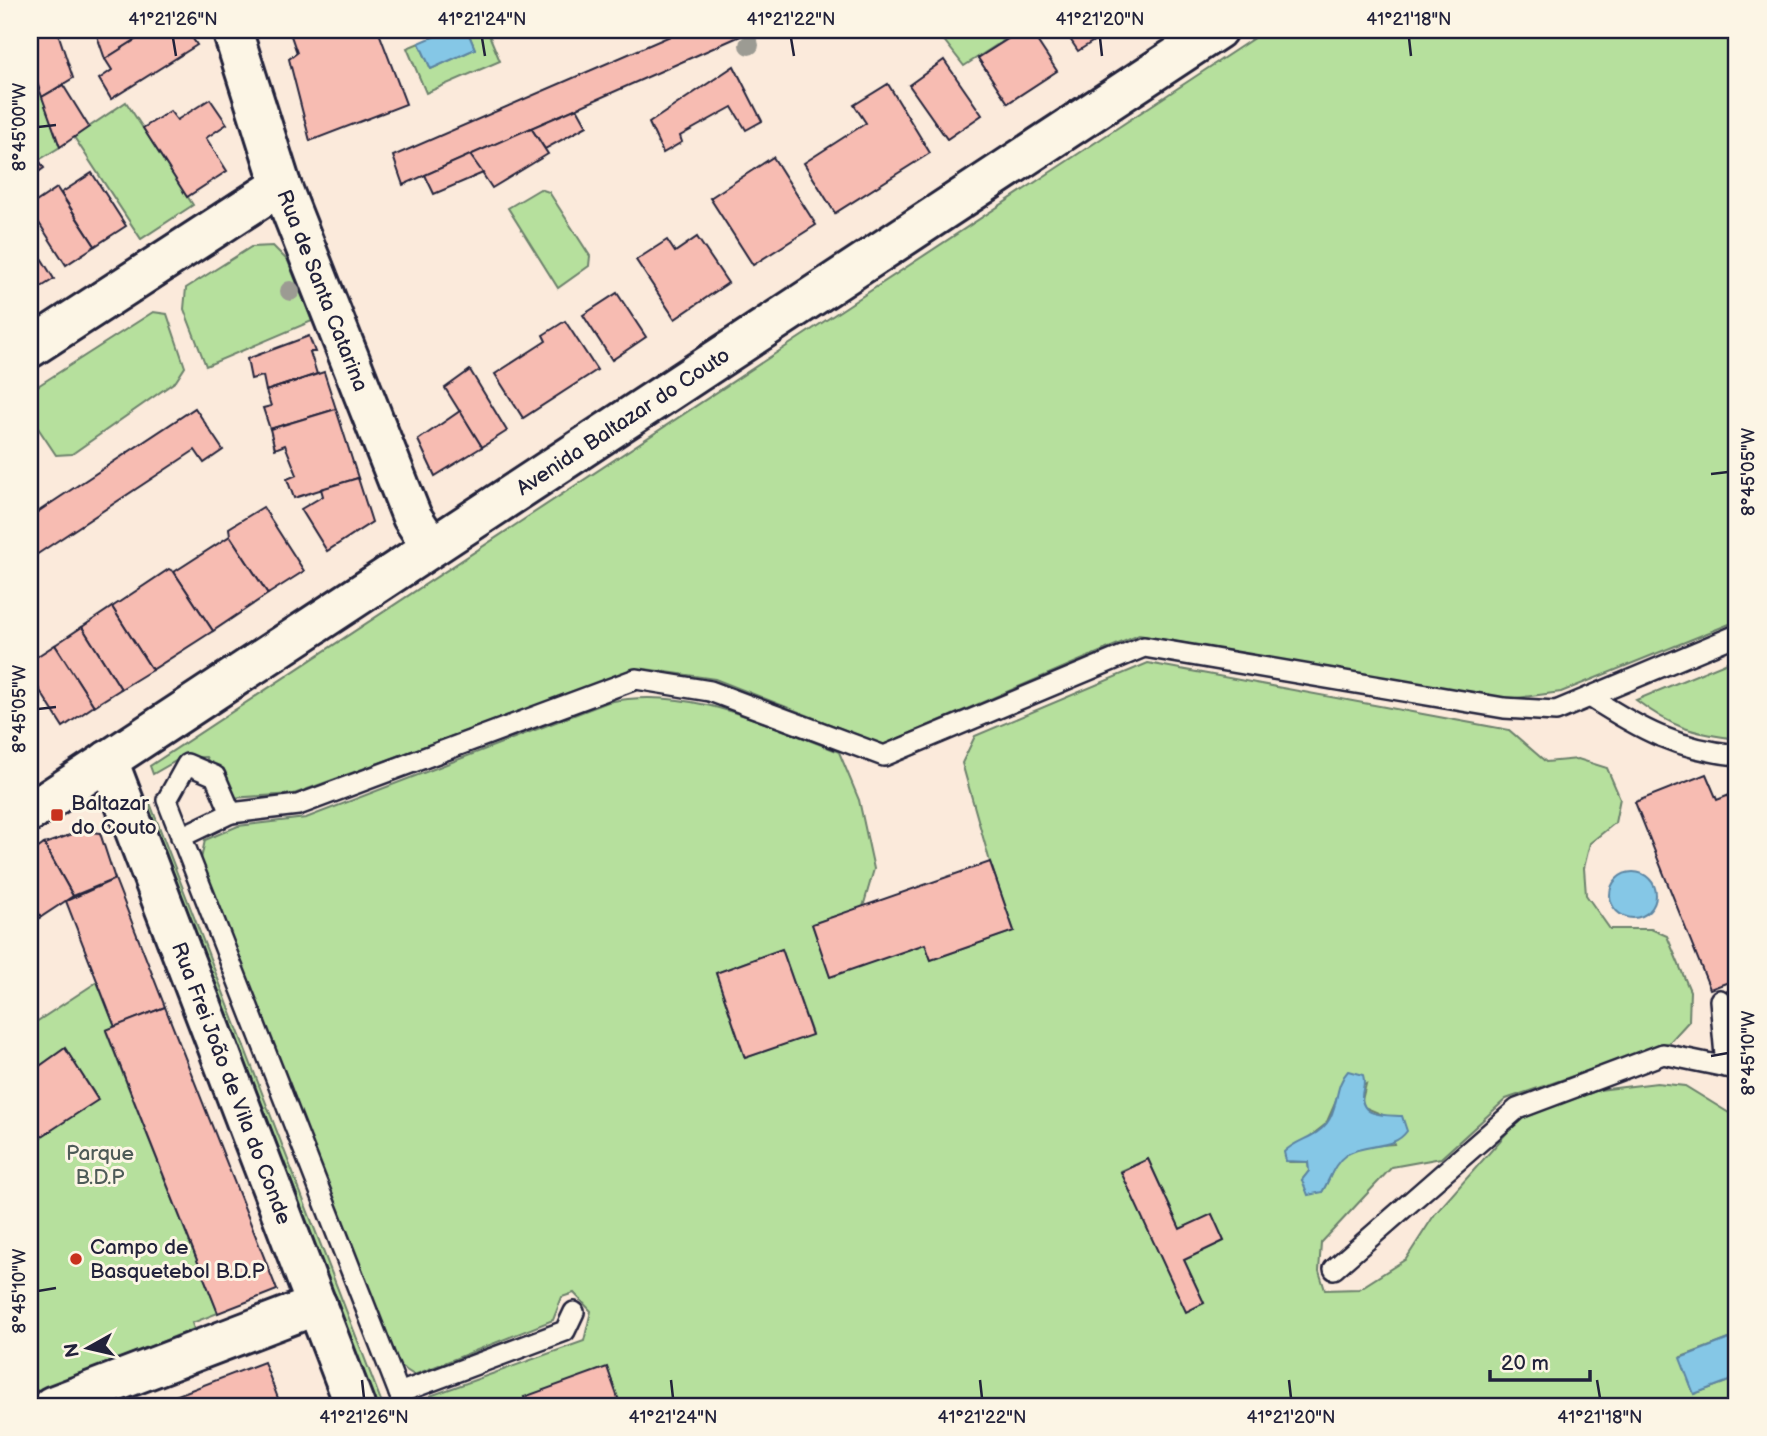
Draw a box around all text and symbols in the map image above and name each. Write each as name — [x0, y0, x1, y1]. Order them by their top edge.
text: 41°21'26"N — [128, 9, 218, 30]
text: 41°21'24"N — [437, 9, 527, 30]
text: 41°21'22"N — [746, 9, 836, 30]
text: 41°21'20"N — [1055, 9, 1145, 30]
text: 41°21'18"N — [1366, 9, 1452, 30]
text: 8°45'00"W — [9, 82, 30, 171]
street label: Rua de Santa Catarina — [272, 186, 374, 395]
street label: Avenida Baltazar do Couto — [511, 342, 734, 501]
text: 8°45'05"W — [1738, 427, 1759, 516]
text: 8°45'05"W — [9, 664, 30, 753]
place label: Baltazar do Couto — [71, 791, 157, 840]
marker: Baltazar do Couto — [49, 807, 65, 823]
street label: Rua Frei João de Vila do Conde — [166, 938, 297, 1228]
text: 8°45'10"W — [1738, 1010, 1759, 1095]
park label: Parque B.D.P — [66, 1141, 134, 1190]
place label: Campo de Basquetebol B.D.P — [90, 1235, 265, 1284]
text: 8°45'10"W — [9, 1248, 30, 1333]
marker: Campo de Basquetebol B.D.P — [68, 1251, 84, 1267]
north arrow — [52, 1314, 122, 1384]
scale bar — [1490, 1338, 1590, 1382]
text: N — [60, 1341, 85, 1359]
text: 20 m — [1501, 1351, 1549, 1376]
text: 41°21'26"N — [319, 1407, 409, 1428]
text: 41°21'24"N — [628, 1407, 718, 1428]
text: 41°21'22"N — [937, 1407, 1027, 1428]
text: 41°21'20"N — [1246, 1407, 1336, 1428]
text: 41°21'18"N — [1557, 1407, 1643, 1428]

